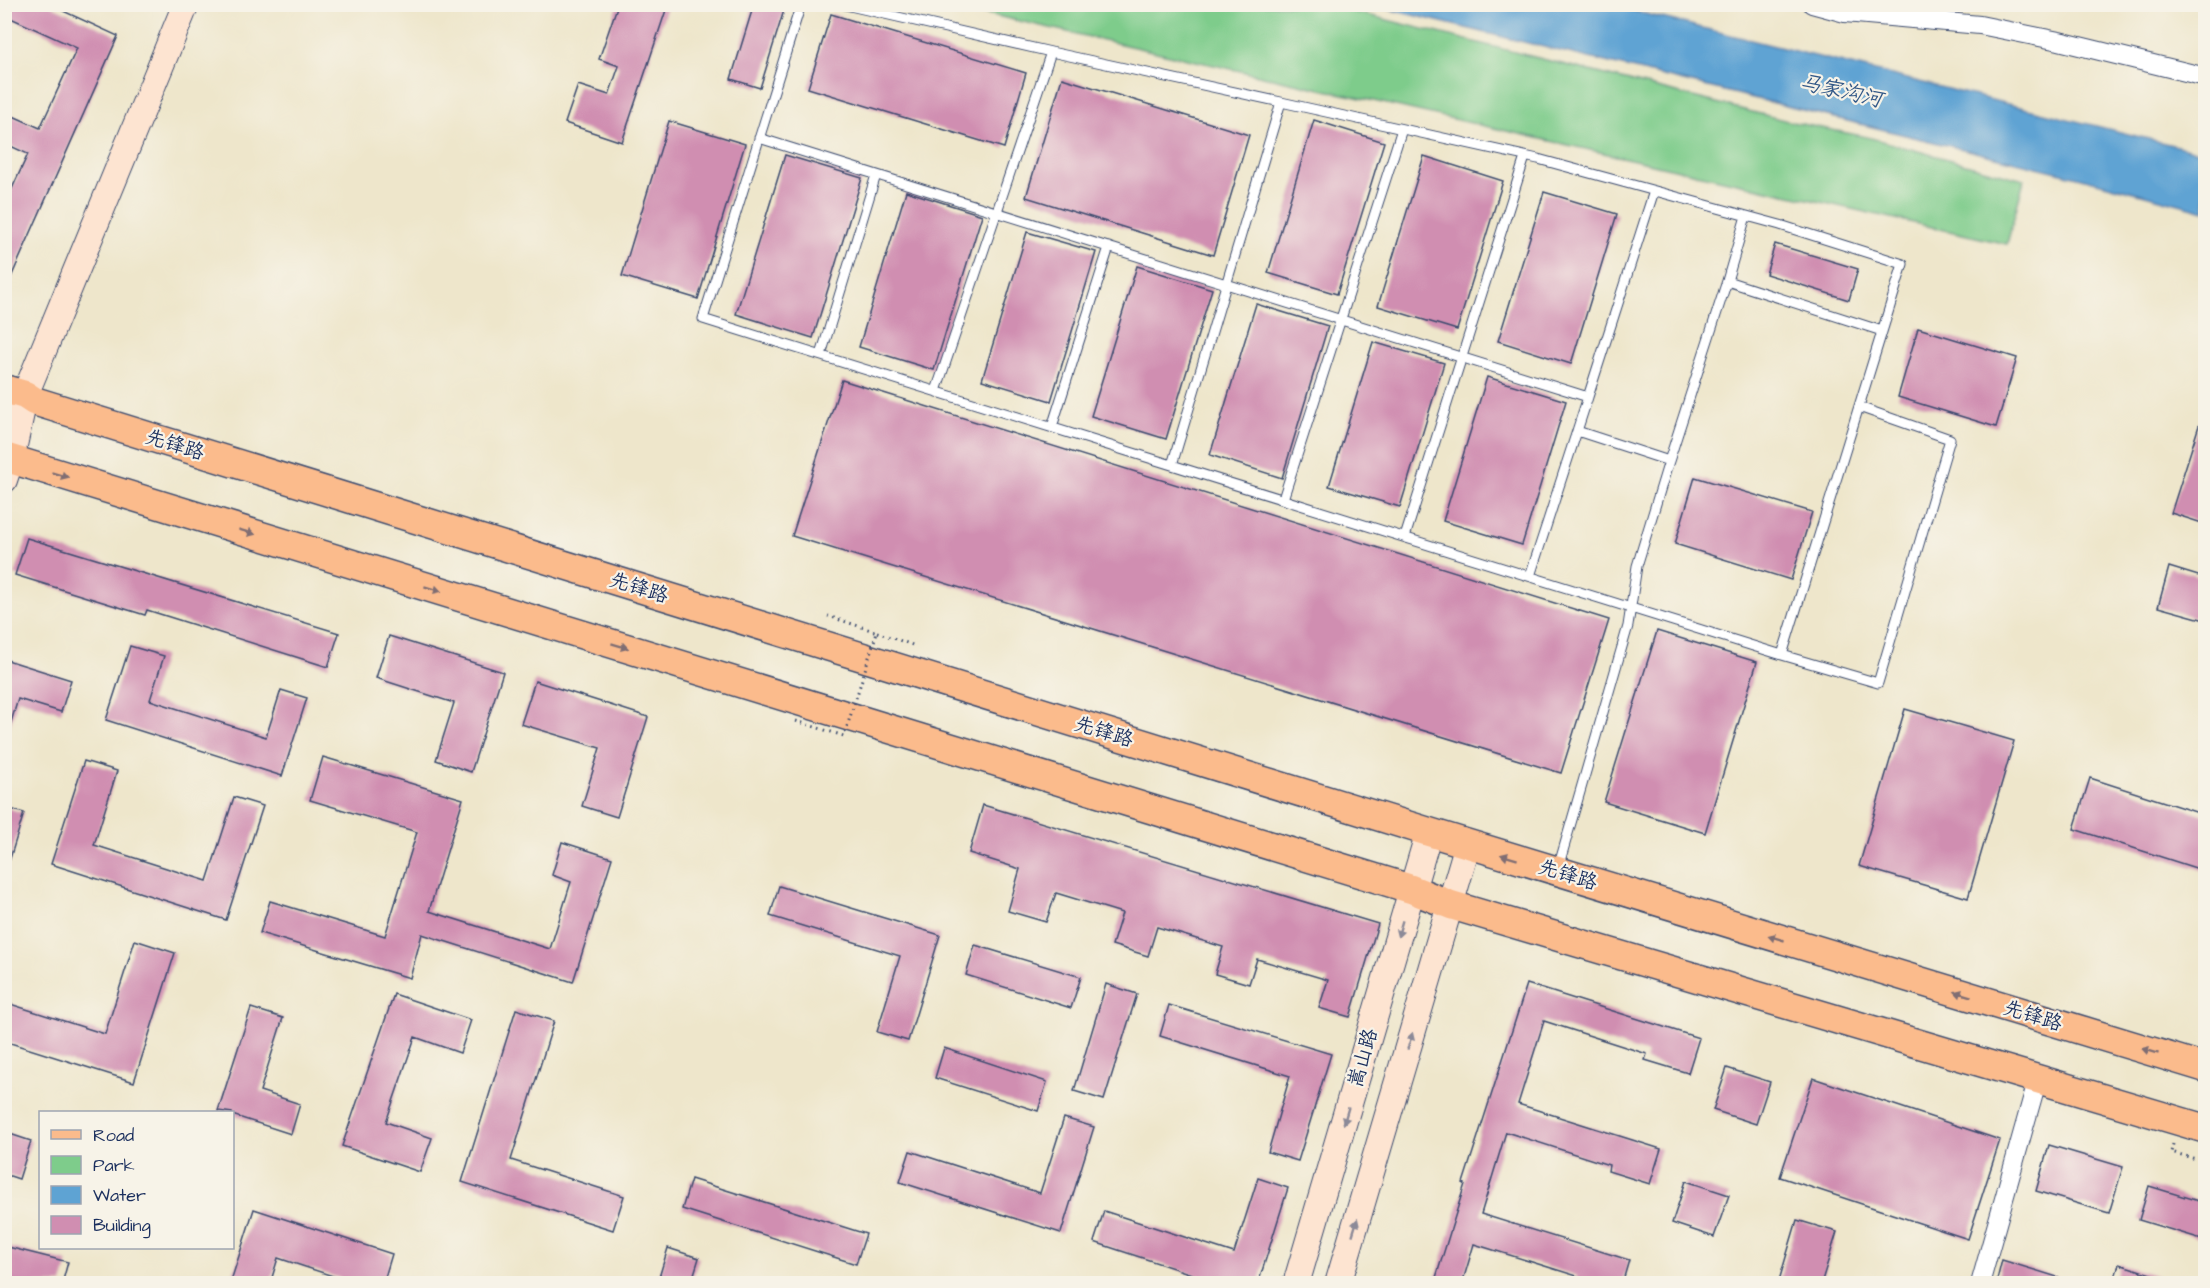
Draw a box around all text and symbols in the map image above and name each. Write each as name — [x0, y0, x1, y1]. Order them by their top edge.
water label: 马家沟河 — [1797, 67, 1888, 115]
street label: 先锋路 — [142, 423, 209, 467]
one-way arrow — [51, 471, 69, 480]
one-way arrow — [238, 528, 256, 537]
street label: 先锋路 — [606, 566, 673, 610]
one-way arrow — [424, 585, 442, 594]
one-way arrow — [611, 642, 629, 651]
street label: 先锋路 — [1071, 710, 1138, 754]
one-way arrow — [1500, 852, 1518, 861]
street label: 先锋路 — [1535, 853, 1602, 897]
one-way arrow — [1395, 920, 1404, 938]
one-way arrow — [1767, 933, 1785, 942]
one-way arrow — [1954, 989, 1972, 998]
street label: 先锋路 — [2000, 994, 2067, 1038]
street label: 嵩山路 — [1341, 1024, 1385, 1091]
one-way arrow — [1406, 1032, 1415, 1050]
one-way arrow — [2140, 1046, 2158, 1055]
one-way arrow — [1341, 1107, 1350, 1125]
legend — [39, 1111, 234, 1249]
text: Road — [93, 1123, 134, 1148]
text: Park — [93, 1153, 135, 1178]
text: Water — [93, 1183, 146, 1208]
text: Building — [93, 1213, 151, 1239]
one-way arrow — [1351, 1218, 1360, 1236]

